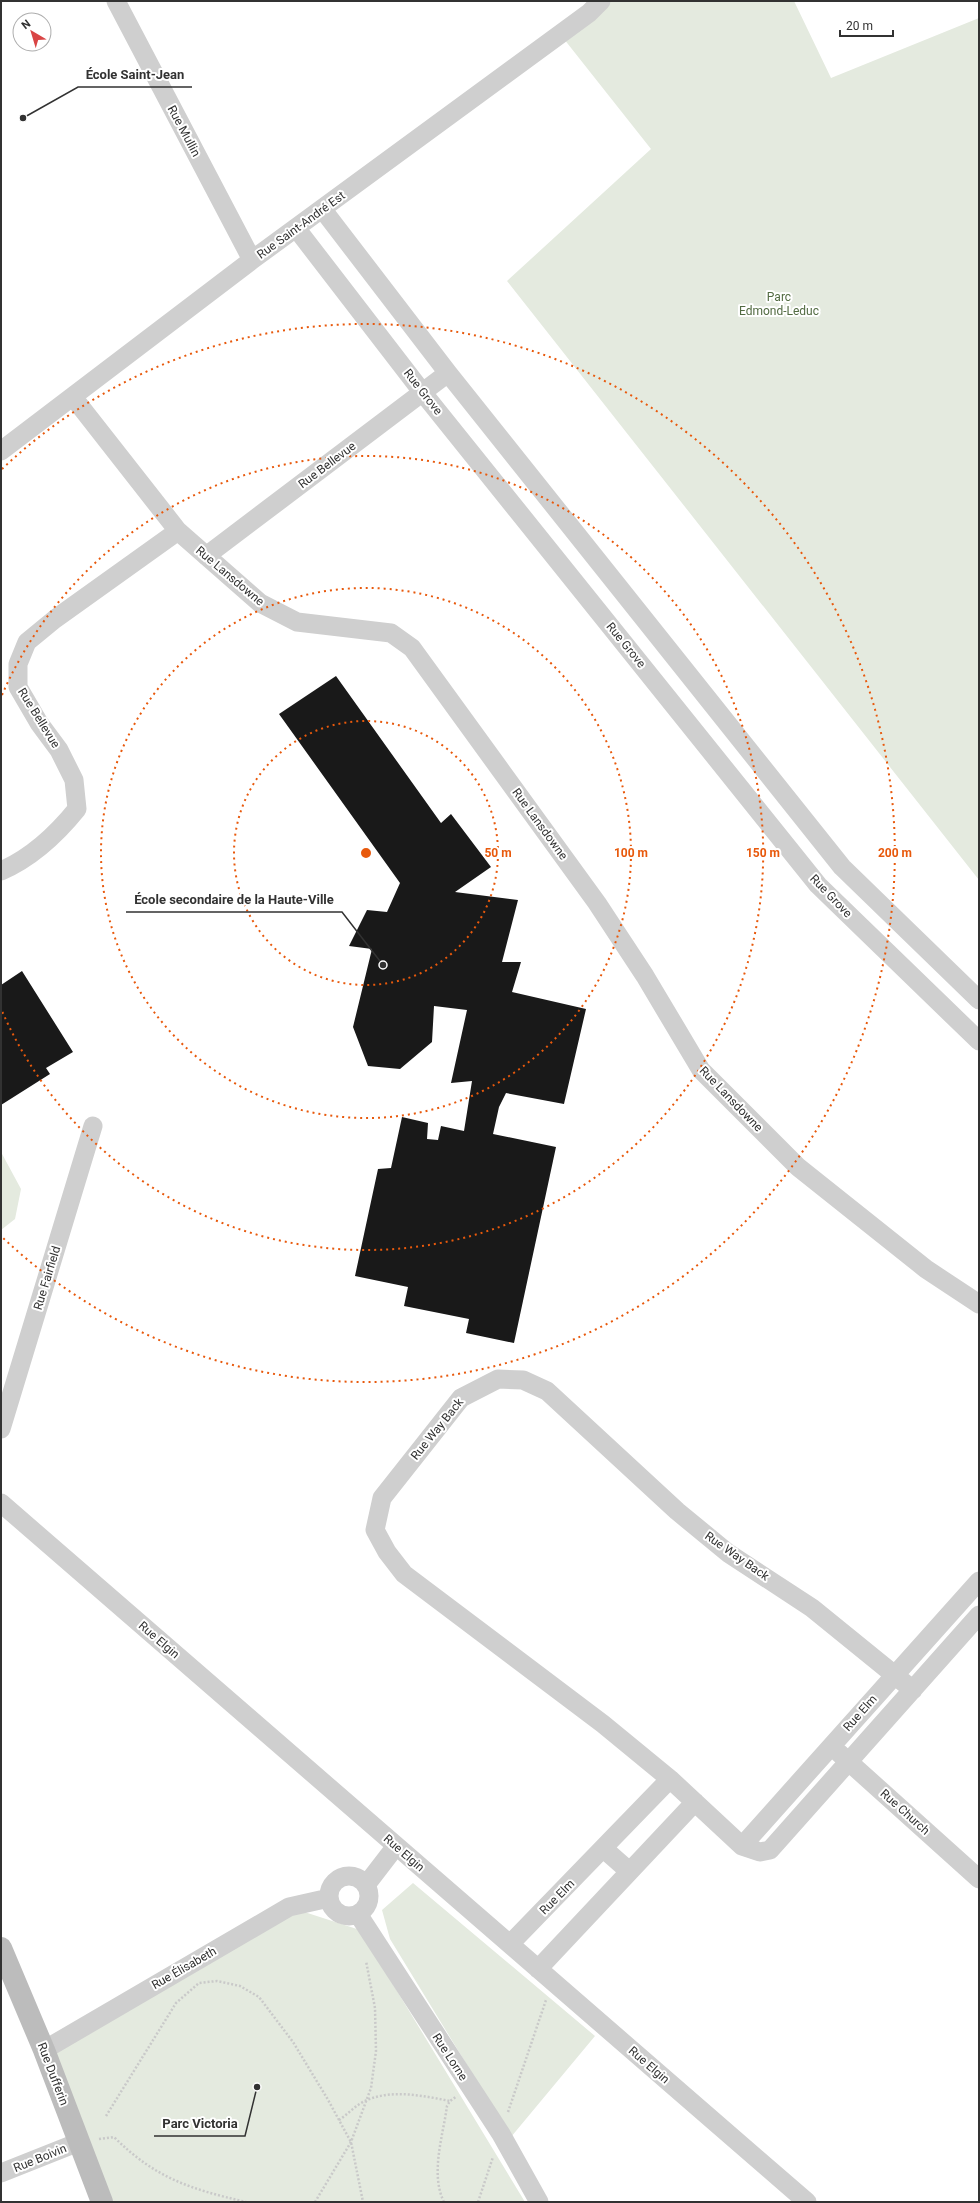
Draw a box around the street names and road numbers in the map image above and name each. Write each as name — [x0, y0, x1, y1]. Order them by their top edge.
street label: Rue Mullin — [165, 103, 203, 159]
street label: Rue Saint-André Est — [254, 188, 348, 262]
street label: Rue Grove — [401, 366, 445, 418]
street label: Rue Bellevue — [296, 439, 358, 491]
street label: Rue Lansdowne — [193, 543, 267, 609]
street label: Rue Grove — [603, 619, 649, 671]
street label: Rue Bellevue — [15, 685, 63, 751]
street label: Rue Lansdowne — [509, 786, 571, 862]
street label: Rue Grove — [807, 872, 855, 920]
street label: Rue Lansdowne — [697, 1064, 765, 1134]
street label: Rue Fairfield — [31, 1244, 63, 1312]
street label: Rue Way Back — [408, 1395, 467, 1463]
street label: Rue Way Back — [702, 1529, 773, 1584]
street label: Rue Elgin — [136, 1619, 182, 1661]
street label: Rue Elm — [840, 1692, 880, 1734]
street label: Rue Church — [878, 1786, 932, 1838]
street label: Rue Elgin — [381, 1832, 427, 1874]
street label: Rue Elm — [537, 1877, 577, 1917]
street label: Rue Élisabeth — [149, 1943, 219, 1992]
street label: Rue Lorne — [430, 2031, 470, 2083]
street label: Rue Dufferin — [35, 2041, 71, 2107]
street label: Rue Elgin — [626, 2044, 672, 2086]
street label: Rue Boivin — [11, 2141, 69, 2175]

